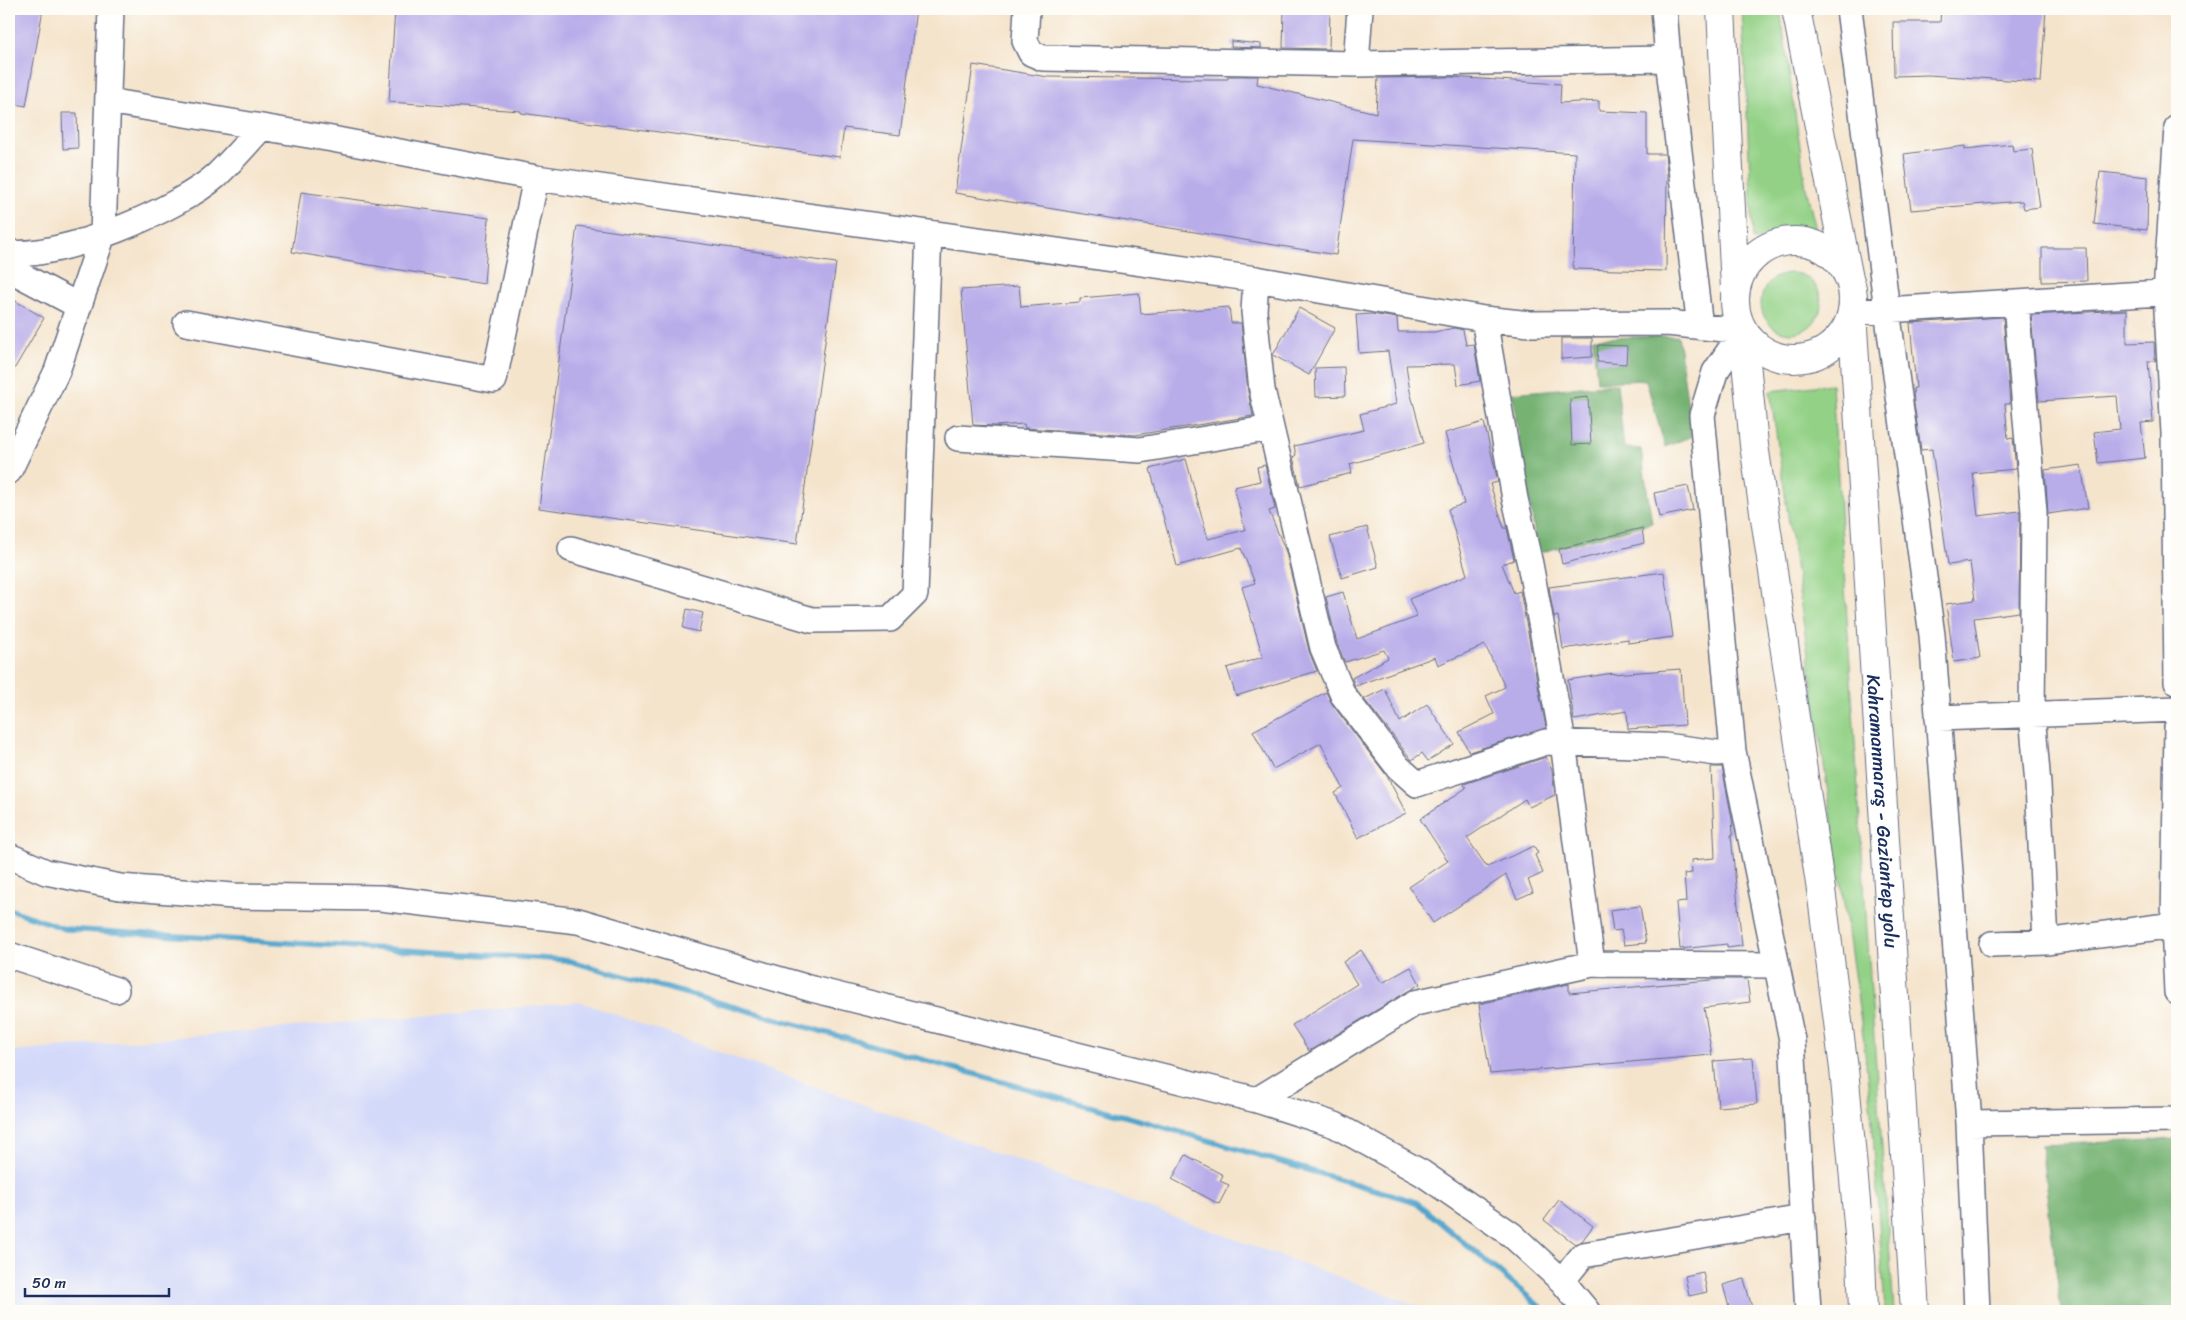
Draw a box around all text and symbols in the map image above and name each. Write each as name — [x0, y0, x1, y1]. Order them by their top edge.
street label: Kahramanmaraş - Gaziantep yolu — [1857, 673, 1908, 949]
scale bar — [25, 1265, 169, 1297]
text: 50 m — [32, 1270, 67, 1296]

